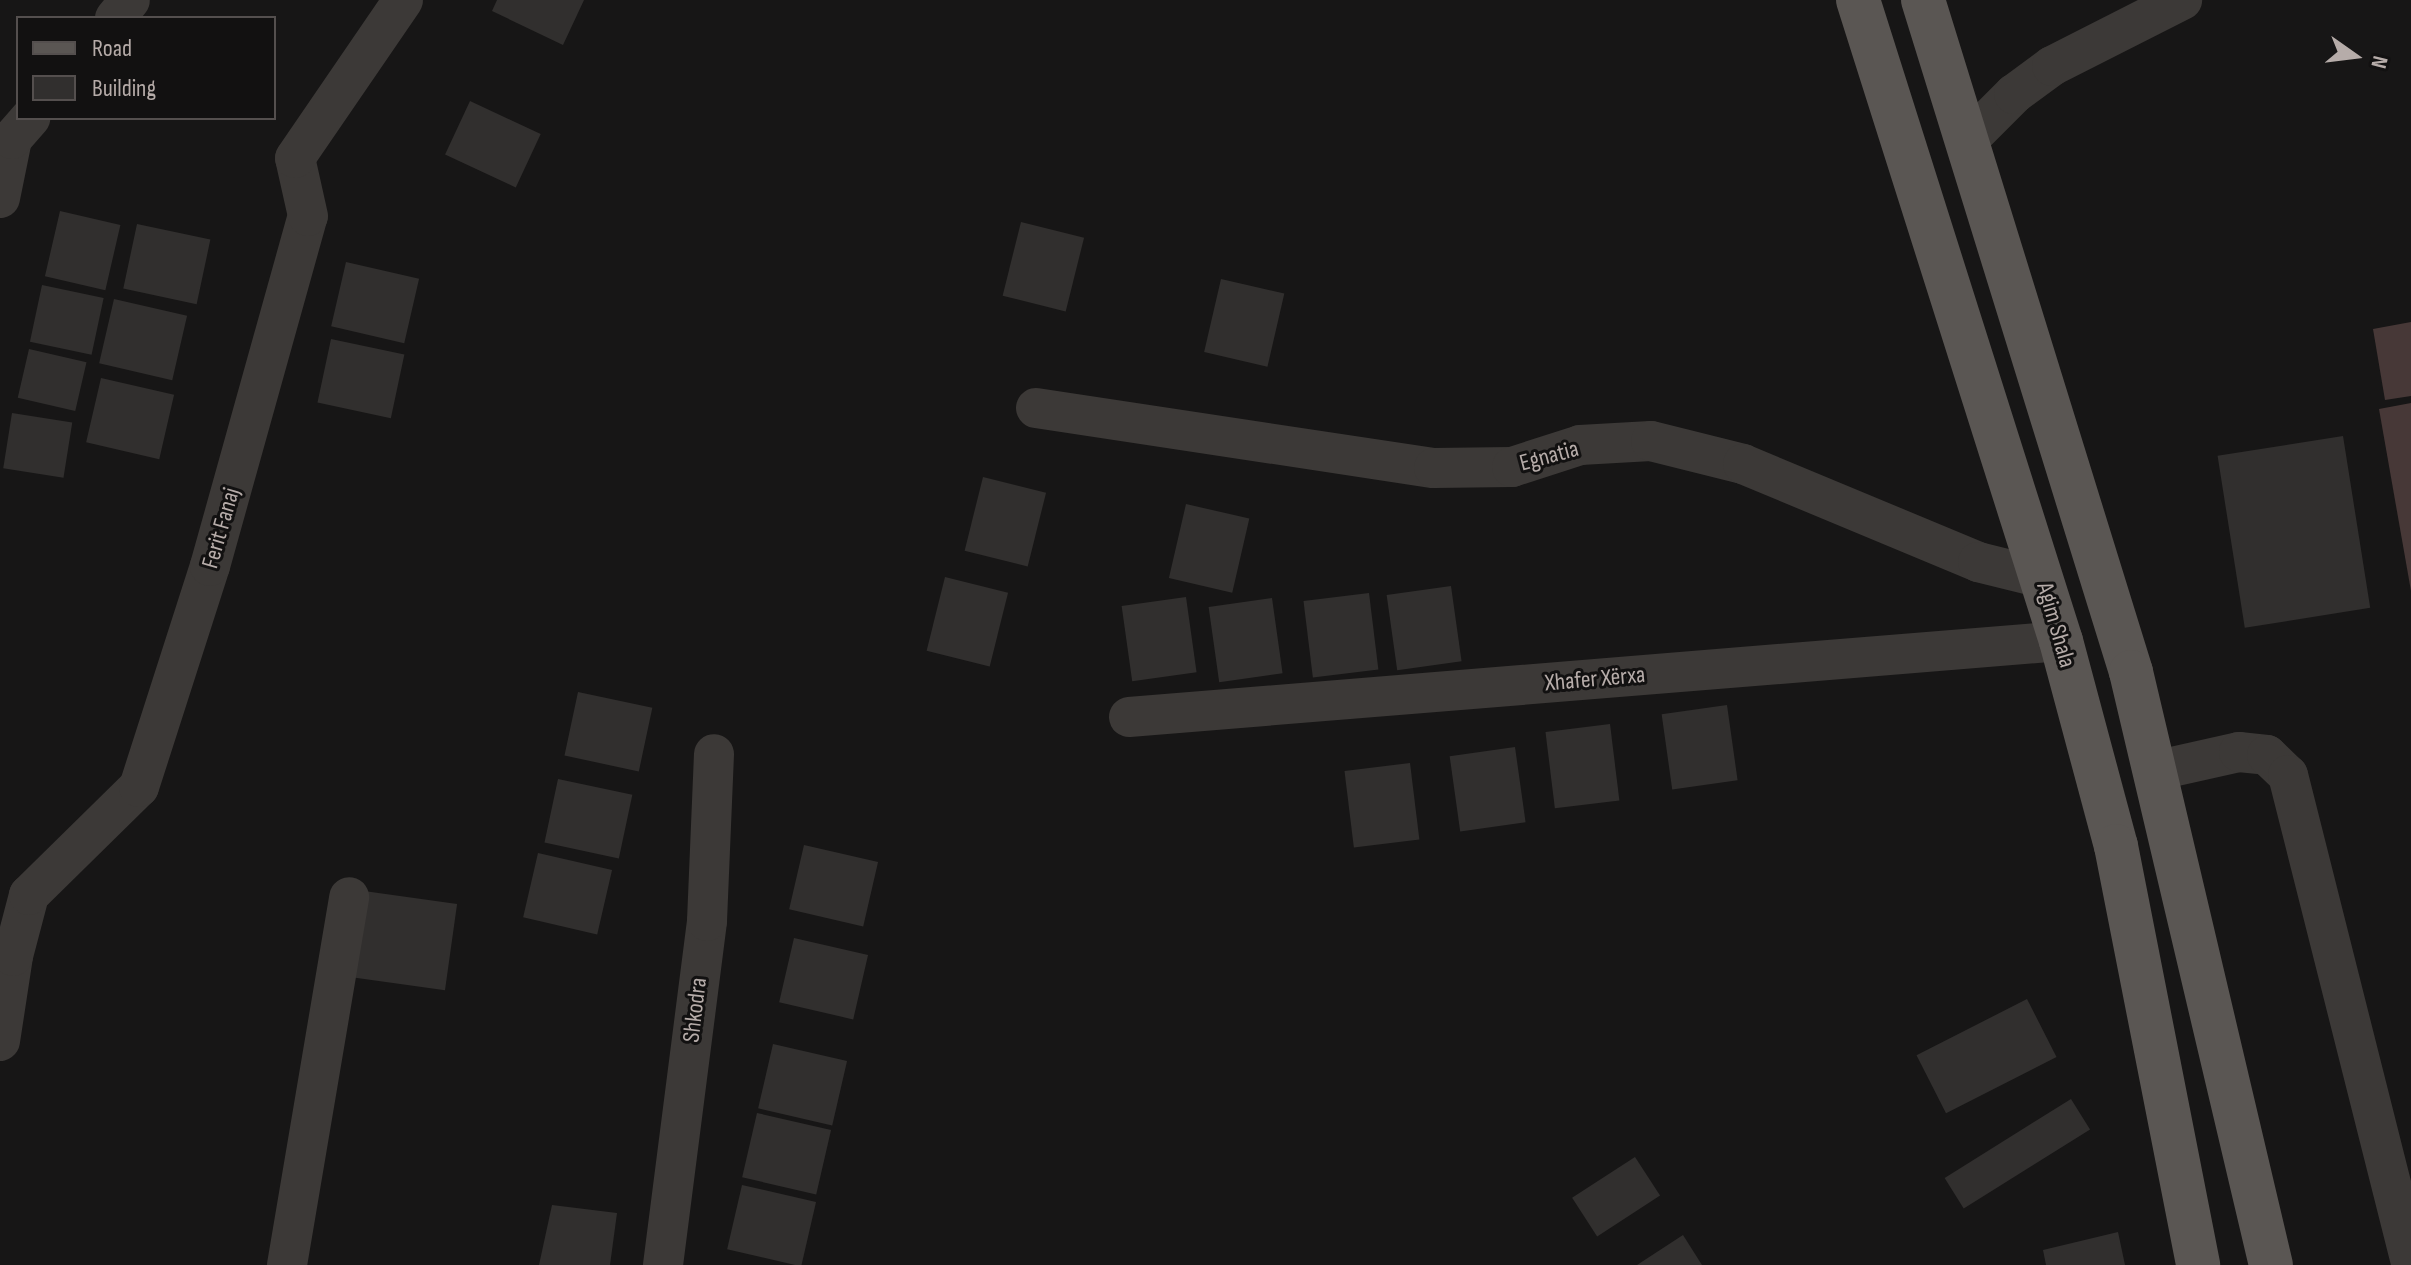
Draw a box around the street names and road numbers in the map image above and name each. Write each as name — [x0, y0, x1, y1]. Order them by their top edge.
street label: Egnatia — [1516, 434, 1582, 478]
street label: Ferit Fanaj — [196, 484, 246, 572]
street label: Agim Shala — [2030, 579, 2082, 671]
street label: Xhafer Xërxa — [1544, 660, 1646, 698]
street label: Shkodra — [677, 976, 713, 1044]

